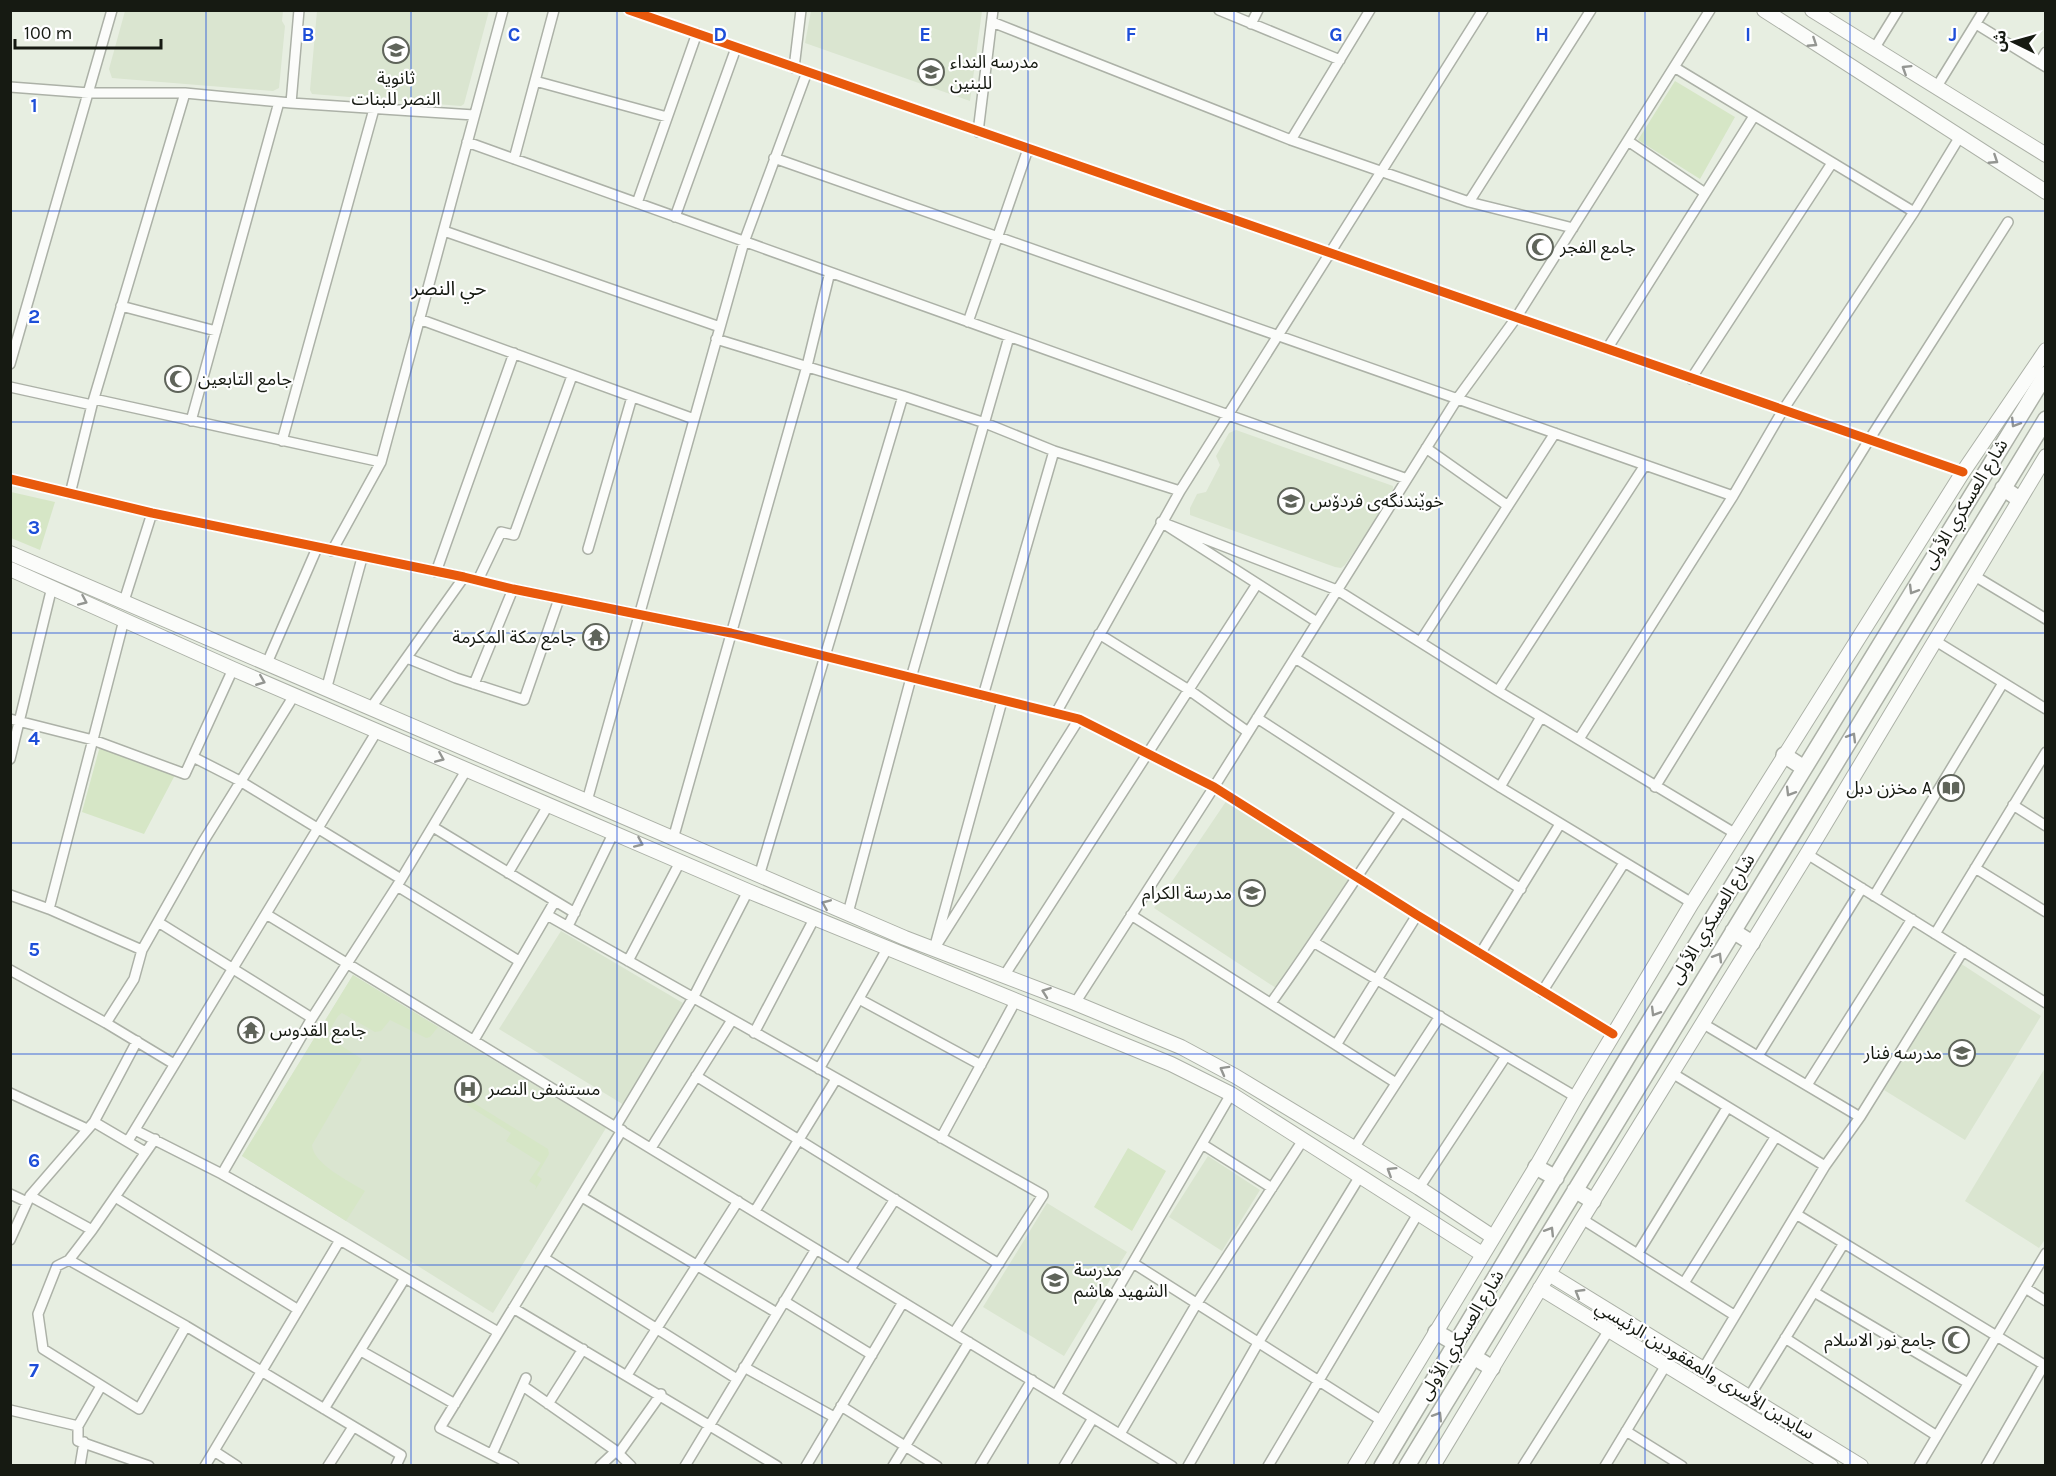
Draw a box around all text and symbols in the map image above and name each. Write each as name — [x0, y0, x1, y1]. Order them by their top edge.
scale bar — [15, 12, 160, 50]
north arrow — [1984, 12, 2044, 72]
text: 100 m — [24, 22, 72, 44]
text: B — [302, 23, 314, 46]
text: C — [508, 23, 520, 46]
text: D — [713, 23, 727, 46]
text: E — [919, 23, 931, 46]
text: F — [1126, 23, 1137, 46]
text: G — [1329, 23, 1343, 46]
text: H — [1535, 23, 1549, 46]
text: I — [1745, 23, 1751, 46]
text: J — [1949, 23, 1957, 46]
text: ش — [1989, 29, 2010, 52]
school or university icon: ثانوية النصر للبنات — [381, 35, 411, 65]
one-way arrow — [1807, 35, 1818, 46]
place label: مدرسه النداء للبنين — [950, 51, 1039, 94]
school or university icon: مدرسه النداء للبنين — [916, 57, 946, 87]
one-way arrow — [1902, 65, 1912, 77]
place label: ثانوية النصر للبنات — [351, 67, 441, 110]
text: 1 — [30, 94, 38, 117]
one-way arrow — [1988, 153, 1999, 164]
mosque icon: جامع الفجر — [1525, 232, 1555, 262]
place label: جامع الفجر — [1559, 236, 1636, 261]
district label: حي النصر — [411, 277, 486, 304]
text: 2 — [28, 305, 40, 328]
mosque icon: جامع التابعين — [163, 364, 193, 394]
place label: جامع التابعين — [198, 368, 292, 393]
one-way arrow — [2011, 417, 2022, 428]
street label: شارع العسكري الأولى — [1917, 435, 2015, 575]
school or university icon: خوێندنگەی فردۆس — [1276, 486, 1306, 516]
place label: خوێندنگەی فردۆس — [1310, 490, 1444, 512]
text: 3 — [28, 516, 40, 539]
one-way arrow — [1909, 584, 1920, 594]
one-way arrow — [77, 594, 88, 606]
temple icon: جامع مكة المكرمة — [581, 622, 611, 652]
place label: جامع مكة المكرمة — [452, 626, 576, 651]
one-way arrow — [255, 674, 266, 686]
text: 4 — [28, 727, 40, 750]
one-way arrow — [1844, 733, 1856, 743]
one-way arrow — [434, 751, 445, 763]
library icon: مخزن دبل A — [1936, 773, 1966, 803]
place label: مخزن دبل A — [1846, 777, 1932, 799]
one-way arrow — [1785, 786, 1797, 796]
one-way arrow — [632, 836, 643, 848]
street label: شارع العسكري الأولى — [1664, 850, 1762, 990]
school or university icon: مدرسة الكرام — [1237, 878, 1267, 908]
place label: مدرسة الكرام — [1142, 882, 1232, 907]
one-way arrow — [821, 899, 832, 911]
text: 5 — [28, 938, 40, 961]
one-way arrow — [1710, 953, 1722, 963]
one-way arrow — [1041, 986, 1052, 999]
one-way arrow — [1651, 1006, 1663, 1016]
temple icon: جامع القدوس — [236, 1015, 266, 1045]
place label: جامع القدوس — [270, 1019, 366, 1044]
school or university icon: مدرسه فنار — [1947, 1038, 1977, 1068]
place label: مدرسه فنار — [1863, 1042, 1942, 1064]
one-way arrow — [1220, 1066, 1230, 1077]
hospital icon: مستشفى النصر — [453, 1074, 483, 1104]
place label: مستشفى النصر — [487, 1078, 601, 1100]
text: 6 — [28, 1149, 40, 1172]
one-way arrow — [1387, 1166, 1397, 1178]
one-way arrow — [1543, 1227, 1555, 1237]
place label: مدرسة الشهيد هاشم — [1074, 1259, 1168, 1304]
school or university icon: مدرسة الشهيد هاشم — [1040, 1265, 1070, 1295]
street label: شارع العسكري الأولى — [1413, 1266, 1511, 1406]
one-way arrow — [1575, 1288, 1585, 1300]
street label: سايدين الأسرى والمفقودين الرئيسي — [1590, 1296, 1819, 1446]
mosque icon: جامع نور الاسلام — [1941, 1325, 1971, 1355]
place label: جامع نور الاسلام — [1824, 1329, 1936, 1354]
text: 7 — [29, 1359, 39, 1382]
one-way arrow — [1430, 1412, 1442, 1422]

